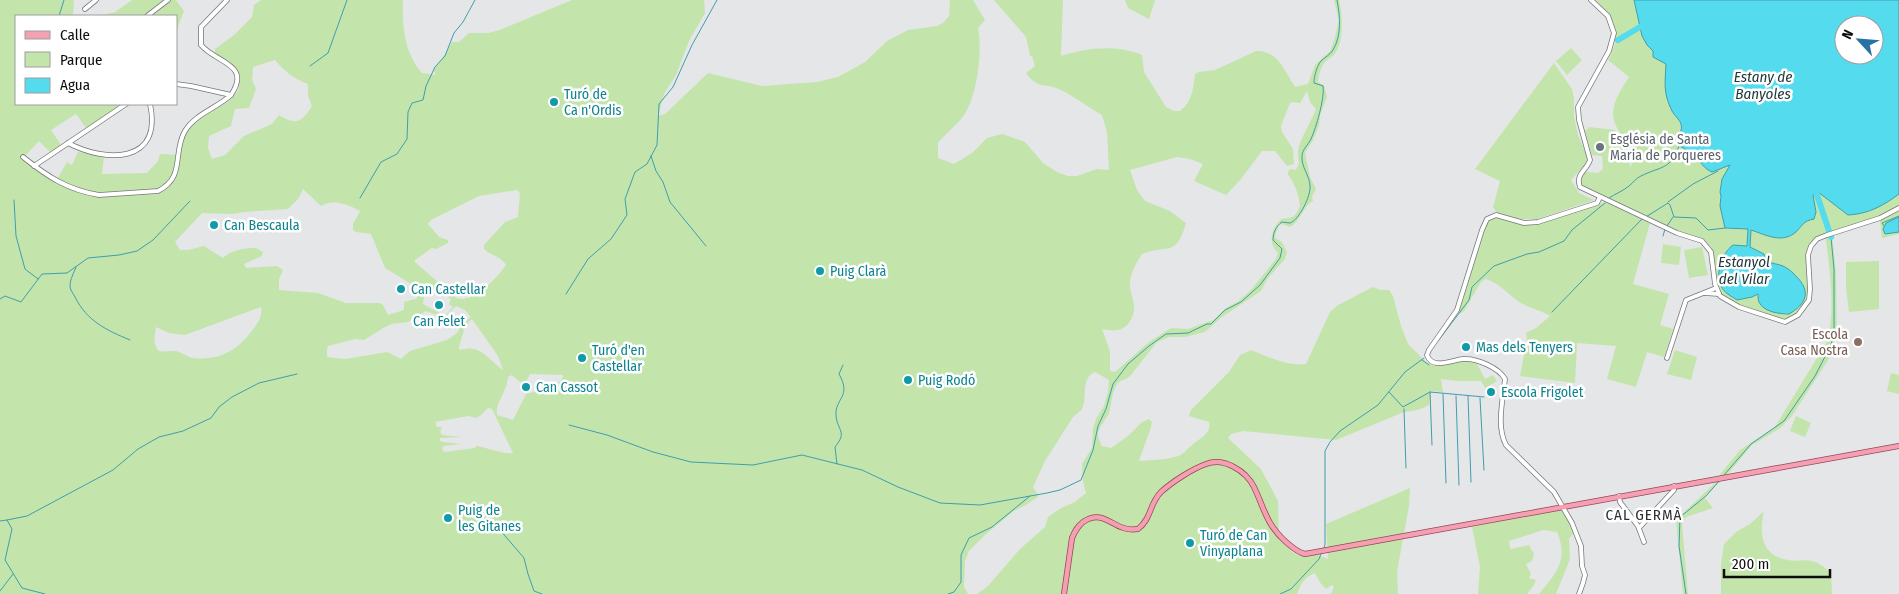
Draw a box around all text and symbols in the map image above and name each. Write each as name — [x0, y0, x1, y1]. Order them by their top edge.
legend — [15, 15, 178, 105]
north arrow — [1834, 15, 1884, 65]
text: Calle — [60, 26, 90, 44]
text: N — [1838, 27, 1857, 42]
text: Parque — [60, 51, 103, 69]
water label: Estany de Banyoles — [1734, 68, 1792, 103]
text: Agua — [60, 76, 90, 94]
place label: Turó de Ca n'Ordis — [564, 86, 622, 119]
marker: Turó de Ca n'Ordis — [548, 96, 560, 108]
place label: Església de Santa Maria de Porqueres — [1610, 131, 1721, 164]
marker: Església de Santa Maria de Porqueres — [1594, 141, 1606, 153]
place label: Can Bescaula — [224, 217, 300, 234]
marker: Can Bescaula — [208, 219, 220, 231]
water label: Estanyol del Vilar — [1718, 253, 1770, 288]
place label: Puig Clarà — [830, 263, 887, 280]
marker: Puig Clarà — [814, 265, 826, 277]
place label: Can Castellar — [411, 281, 486, 298]
marker: Can Castellar — [395, 283, 407, 295]
marker: Can Felet — [433, 299, 445, 311]
place label: Can Felet — [413, 313, 466, 330]
place label: Escola Casa Nostra — [1781, 326, 1848, 359]
marker: Escola Casa Nostra — [1852, 336, 1864, 348]
place label: Mas dels Tenyers — [1476, 339, 1573, 356]
marker: Mas dels Tenyers — [1460, 341, 1472, 353]
place label: Turó d'en Castellar — [592, 342, 645, 375]
marker: Turó d'en Castellar — [576, 352, 588, 364]
place label: Puig Rodó — [918, 372, 975, 389]
marker: Puig Rodó — [902, 374, 914, 386]
place label: Can Cassot — [536, 379, 598, 396]
marker: Can Cassot — [520, 381, 532, 393]
place label: Escola Frigolet — [1501, 384, 1584, 401]
marker: Escola Frigolet — [1485, 386, 1497, 398]
place label: Puig de les Gitanes — [458, 502, 521, 535]
district label: CAL GERMÀ — [1605, 506, 1683, 524]
marker: Puig de les Gitanes — [442, 512, 454, 524]
place label: Turó de Can Vinyaplana — [1200, 527, 1267, 560]
marker: Turó de Can Vinyaplana — [1184, 537, 1196, 549]
scale bar — [1724, 546, 1830, 578]
text: 200 m — [1732, 555, 1769, 573]

